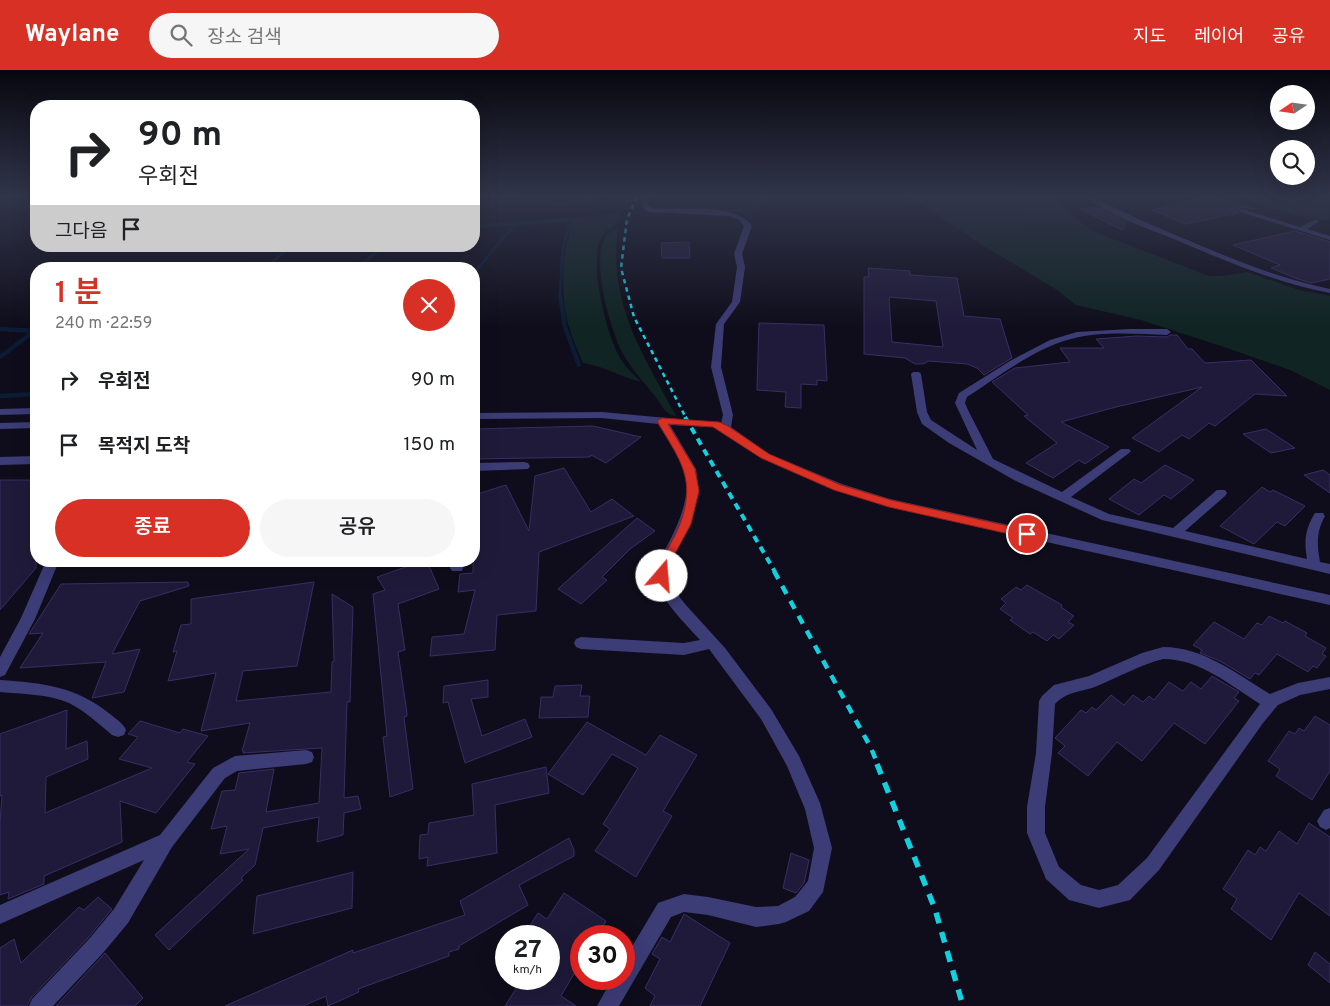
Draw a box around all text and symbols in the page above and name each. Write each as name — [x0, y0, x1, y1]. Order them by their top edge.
search box — [149, 13, 499, 58]
text: Waylane — [25, 20, 119, 50]
icon: search — [167, 21, 195, 49]
text: 장소 검색 — [207, 26, 282, 50]
text: 지도 — [1133, 26, 1166, 49]
text: 레이어 — [1194, 26, 1244, 49]
text: 공유 — [1272, 26, 1305, 49]
north arrow — [1270, 85, 1315, 130]
map controls — [1270, 85, 1315, 185]
text: 90 m — [138, 114, 222, 158]
icon: right — [55, 120, 120, 185]
button: search — [1270, 140, 1315, 185]
text: 우회전 — [138, 164, 199, 191]
icon: arrive — [117, 215, 145, 243]
text: 그다음 — [55, 220, 107, 244]
text: 1 분 — [55, 276, 102, 313]
button: close — [403, 279, 455, 331]
text: 240 m · 22:59 — [55, 314, 152, 334]
icon: right — [55, 366, 83, 394]
text: 90 m — [411, 368, 455, 392]
text: 우회전 — [98, 370, 150, 394]
icon: arrive — [55, 431, 83, 459]
text: 150 m — [403, 433, 455, 457]
text: 목적지 도착 — [98, 435, 190, 459]
button: 종료 — [55, 499, 250, 557]
button: 공유 — [260, 499, 455, 557]
pin — [1006, 513, 1048, 555]
icon: arrive — [1013, 520, 1041, 548]
position arrow — [635, 549, 687, 601]
speed limit sign: 30 — [570, 925, 635, 990]
text: 27 — [513, 935, 542, 967]
text: km/h — [513, 962, 542, 978]

